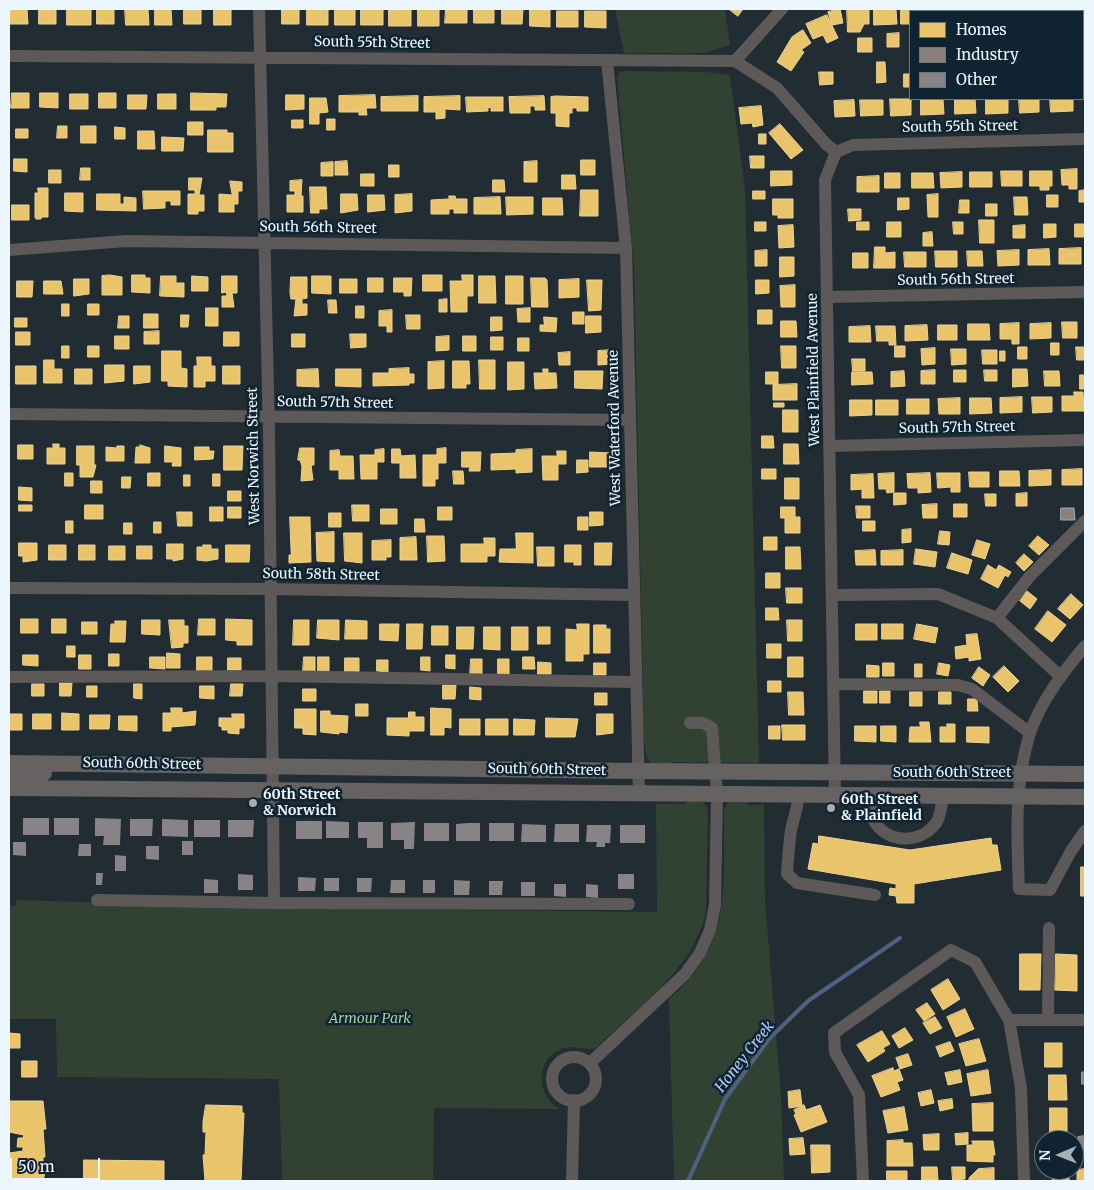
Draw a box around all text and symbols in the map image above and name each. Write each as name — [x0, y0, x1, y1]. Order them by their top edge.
legend — [909, 10, 1084, 100]
text: Homes — [956, 20, 1007, 39]
street label: South 55th Street — [314, 34, 430, 52]
text: Industry — [956, 45, 1019, 64]
text: Other — [956, 70, 997, 89]
street label: South 55th Street — [902, 118, 1018, 136]
street label: South 56th Street — [259, 219, 377, 237]
street label: South 56th Street — [897, 271, 1015, 289]
street label: West Plainfield Avenue — [804, 293, 824, 447]
street label: West Waterford Avenue — [605, 350, 625, 506]
street label: West Norwich Street — [244, 387, 264, 525]
street label: South 57th Street — [277, 394, 393, 412]
street label: South 57th Street — [899, 419, 1015, 437]
street label: South 58th Street — [262, 566, 380, 584]
street label: South 60th Street — [83, 755, 201, 773]
street label: South 60th Street — [488, 761, 606, 779]
street label: South 60th Street — [893, 765, 1011, 781]
place label: 60th Street & Norwich — [263, 787, 340, 820]
place label: 60th Street & Plainfield — [841, 792, 922, 824]
marker: 60th Street & Norwich — [247, 797, 259, 809]
marker: 60th Street & Plainfield — [825, 802, 837, 814]
park label: Armour Park — [329, 1011, 411, 1027]
water label: Honey Creek — [712, 1018, 778, 1096]
north arrow — [1034, 1130, 1084, 1180]
scale bar — [12, 1148, 102, 1180]
text: N — [1036, 1150, 1054, 1161]
text: 50 m — [18, 1157, 55, 1176]

